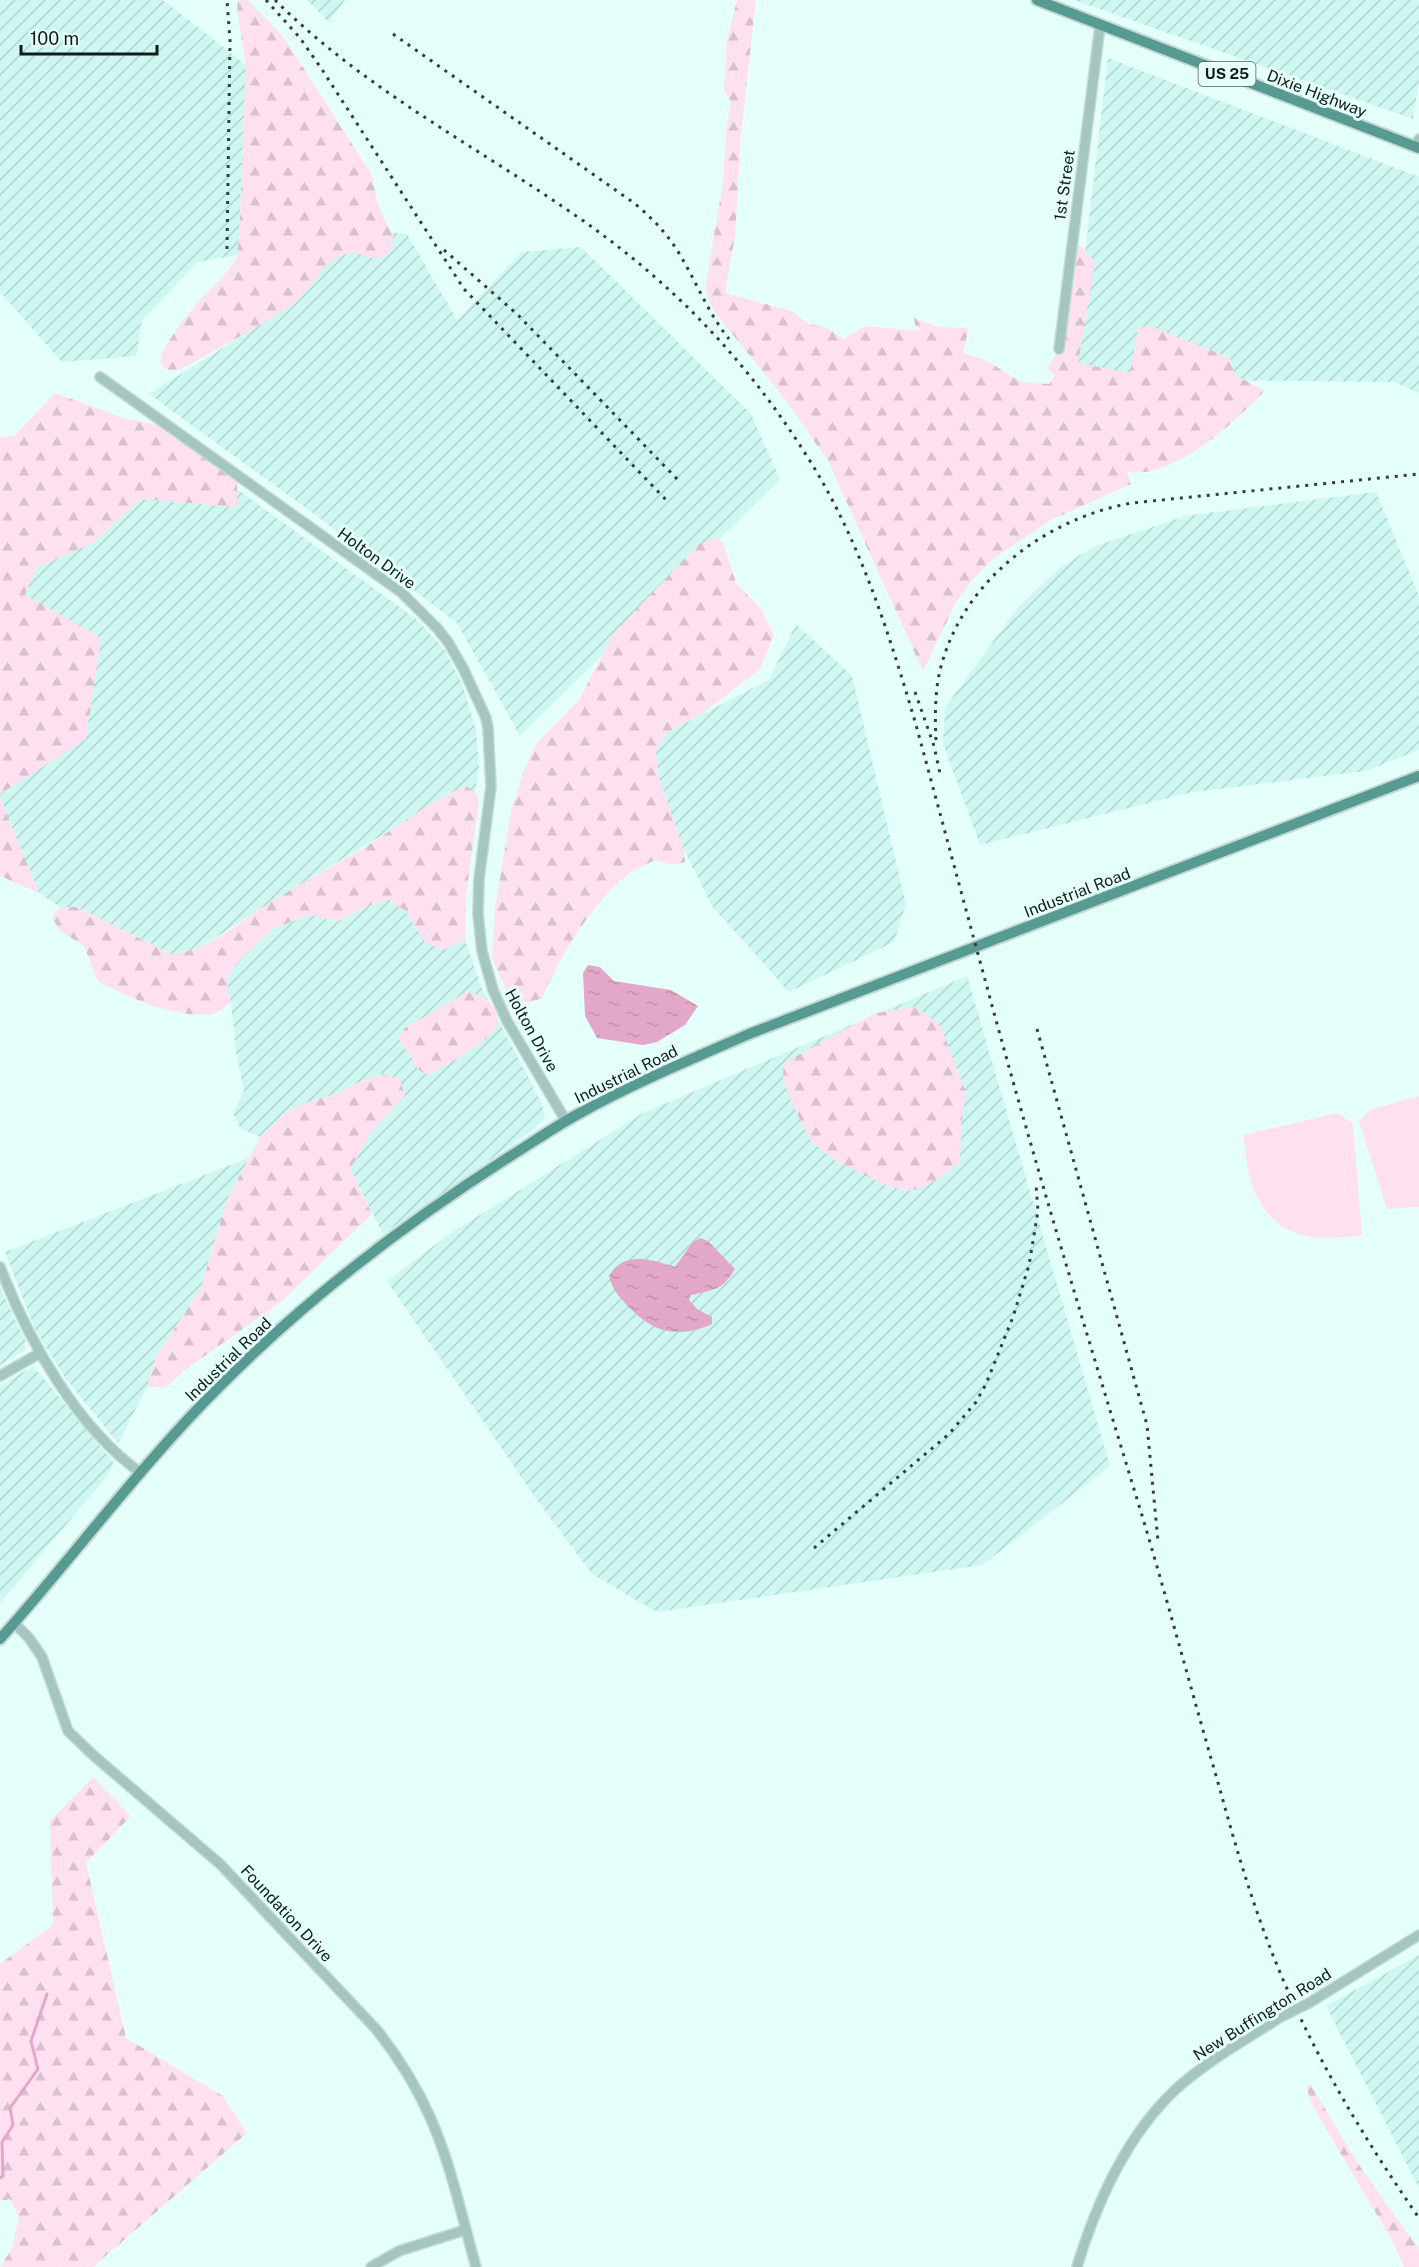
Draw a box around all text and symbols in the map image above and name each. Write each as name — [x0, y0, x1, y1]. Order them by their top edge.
scale bar — [21, 18, 158, 56]
text: 100 m — [30, 28, 79, 49]
road number: US 25 — [1198, 62, 1256, 86]
street label: Dixie Highway — [1264, 66, 1370, 121]
street label: 1st Street — [1050, 148, 1079, 222]
street label: Holton Drive — [334, 524, 419, 593]
street label: Industrial Road — [1021, 863, 1133, 921]
street label: Holton Drive — [501, 985, 562, 1075]
street label: Industrial Road — [572, 1041, 681, 1108]
street label: Industrial Road — [181, 1313, 275, 1405]
street label: Foundation Drive — [237, 1861, 336, 1966]
street label: New Buffington Road — [1190, 1964, 1335, 2065]

